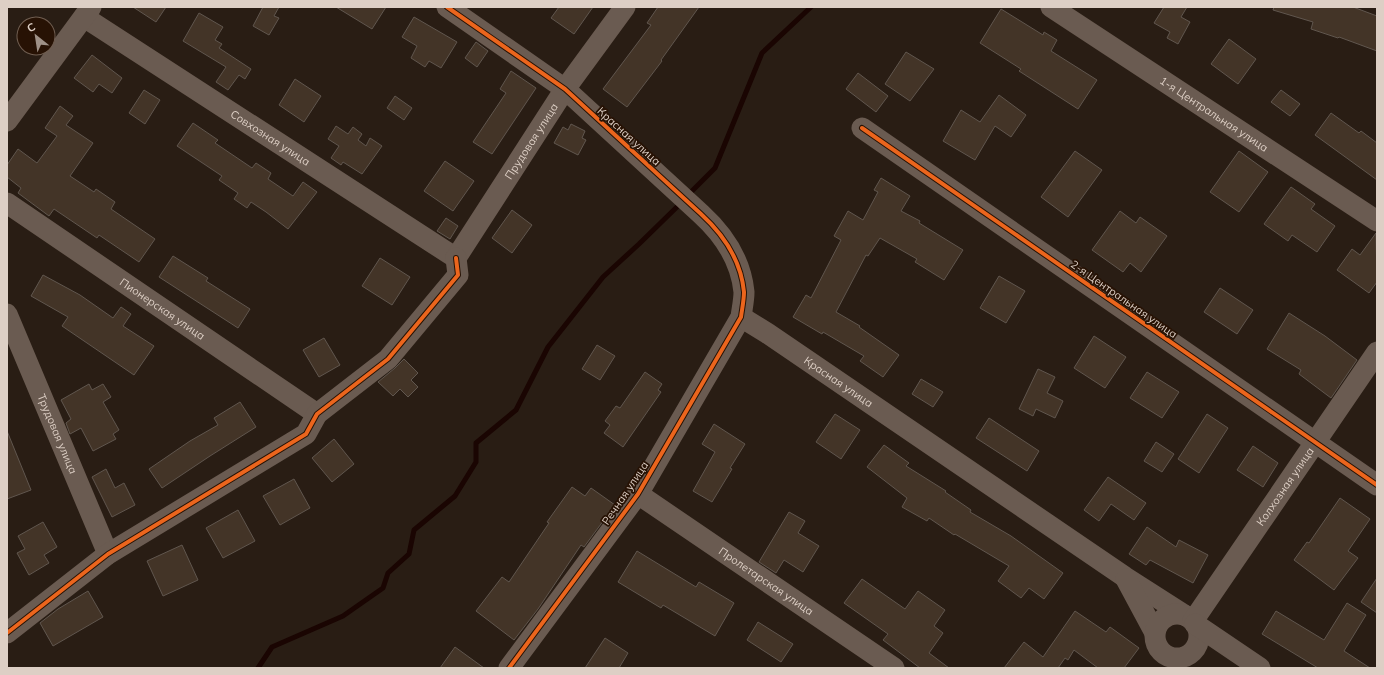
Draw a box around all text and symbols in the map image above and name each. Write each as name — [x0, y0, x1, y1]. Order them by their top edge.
north arrow — [16, 16, 56, 56]
text: С — [24, 19, 38, 35]
street label: 1-я Центральная улица — [1157, 73, 1271, 155]
street label: Прудовая улица — [502, 100, 561, 182]
street label: Красная улица — [594, 104, 664, 168]
street label: Совхозная улица — [228, 107, 313, 169]
street label: 2-я Центральная улица — [1068, 257, 1180, 341]
street label: Пионерская улица — [117, 275, 208, 343]
street label: Красная улица — [801, 353, 876, 410]
street label: Трудовая улица — [34, 392, 80, 476]
street label: Колхозная улица — [1253, 444, 1317, 528]
street label: Речная улица — [599, 459, 651, 527]
street label: Пролетарская улица — [716, 544, 816, 618]

